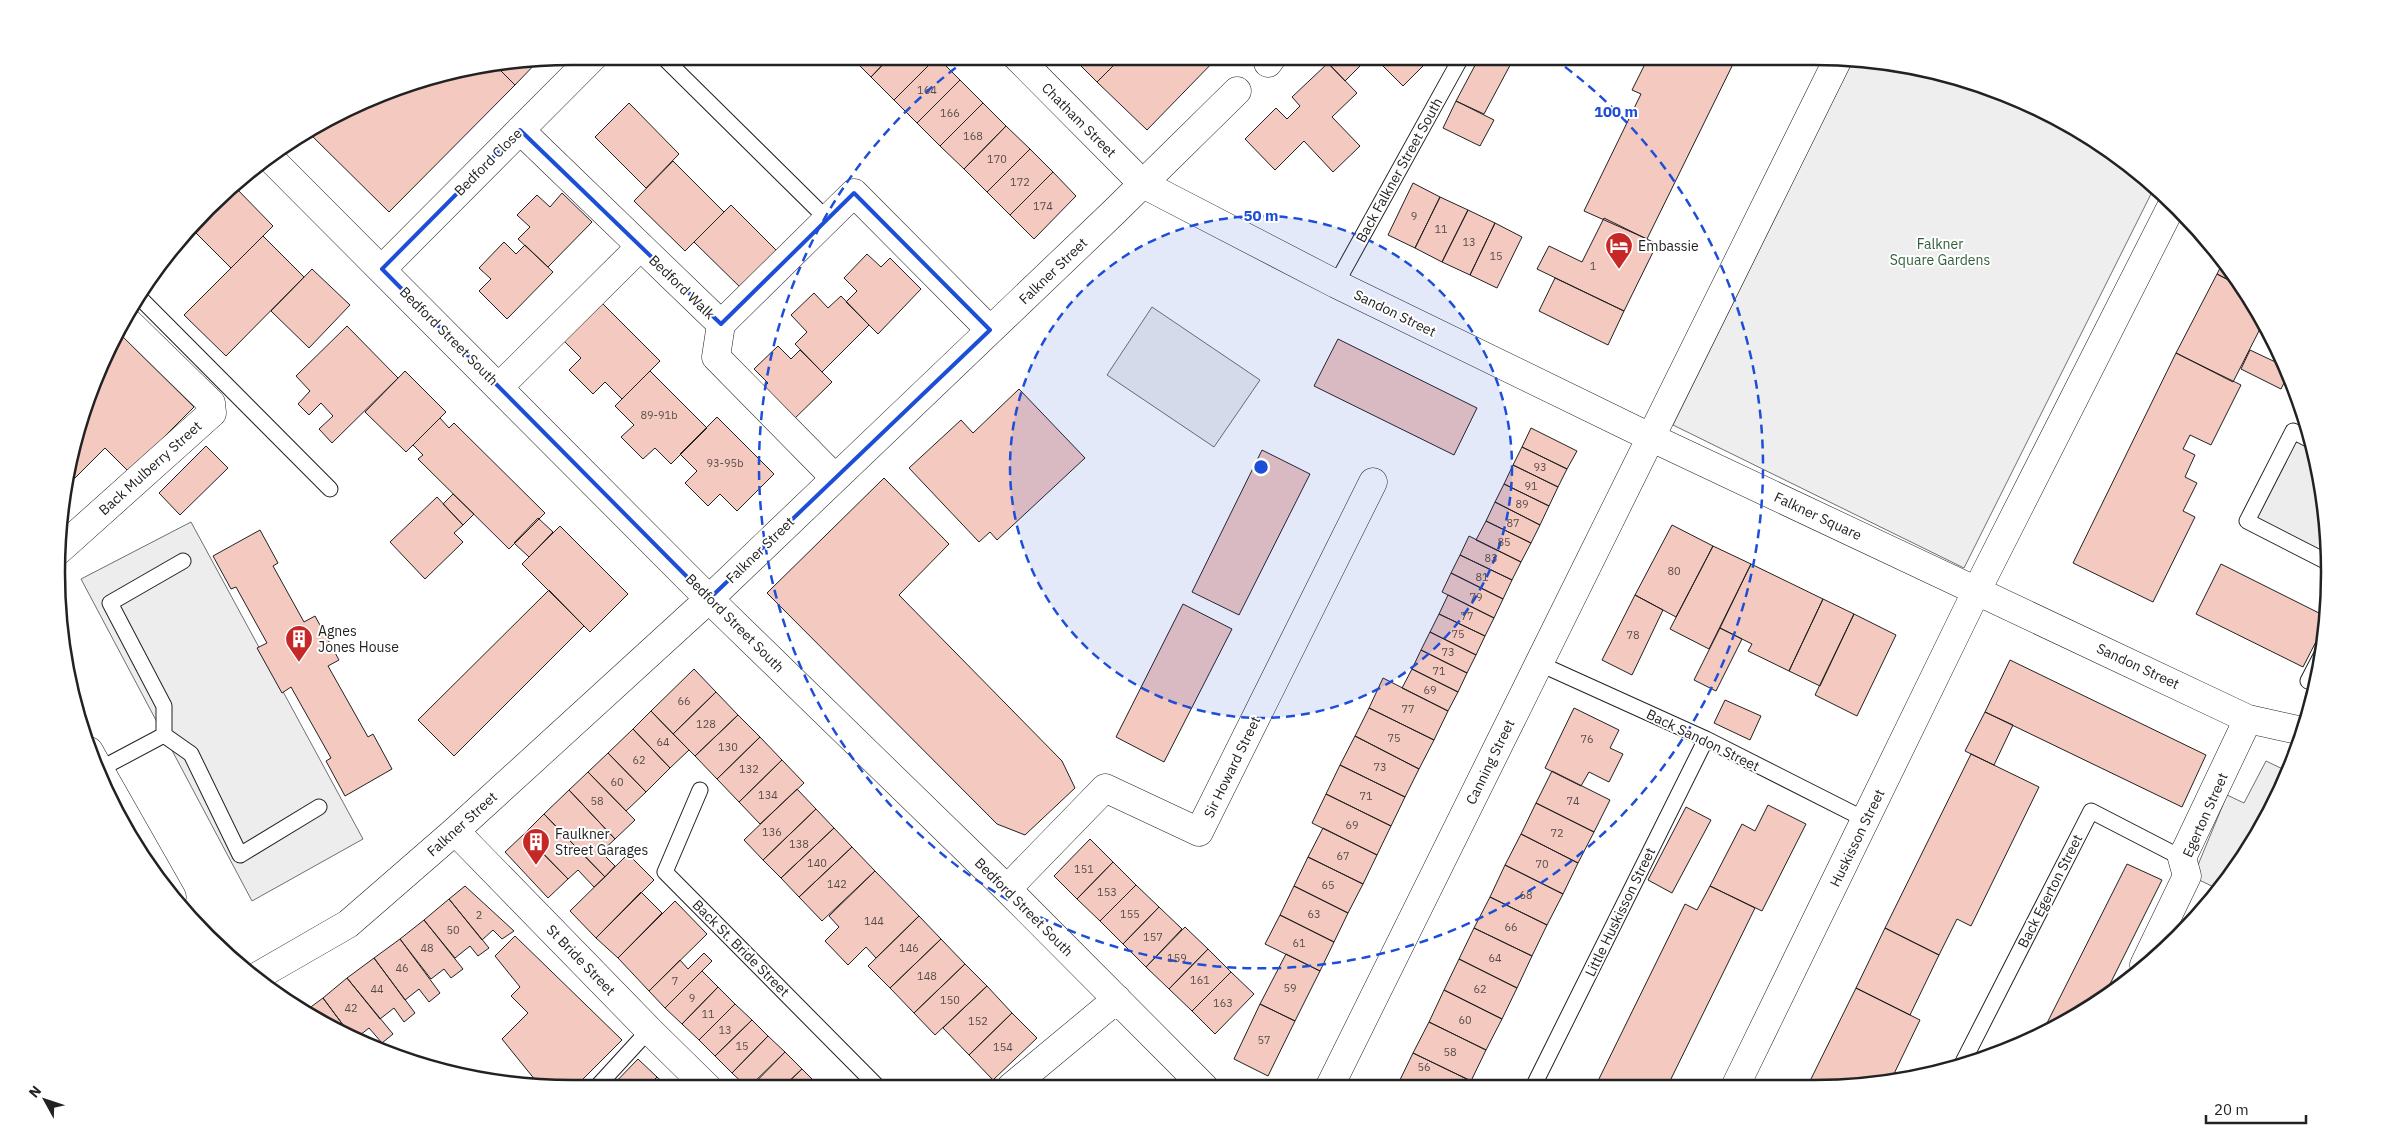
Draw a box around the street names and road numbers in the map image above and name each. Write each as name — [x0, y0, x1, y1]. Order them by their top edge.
street label: Chatham Street — [1038, 79, 1120, 161]
street label: Back Falkner Street South — [1352, 94, 1446, 246]
street label: Bedford Close — [450, 124, 526, 200]
street label: Falkner Street — [1015, 234, 1091, 308]
street label: Bedford Walk — [645, 251, 719, 323]
street label: Bedford Street South — [396, 283, 502, 389]
street label: Sandon Street — [1351, 285, 1439, 341]
street label: Back Mulberry Street — [95, 417, 205, 519]
street label: Falkner Square — [1771, 488, 1865, 544]
street label: Falkner Street — [722, 513, 798, 587]
street label: Bedford Street South — [682, 570, 788, 676]
street label: Sandon Street — [2094, 639, 2182, 693]
street label: Back Sandon Street — [1644, 705, 1763, 775]
street label: Sir Howard Street — [1200, 713, 1264, 821]
street label: Canning Street — [1462, 716, 1518, 808]
street label: Egerton Street — [2178, 770, 2232, 860]
street label: Huskisson Street — [1826, 786, 1888, 890]
street label: Falkner Street — [423, 788, 501, 860]
street label: Back Egerton Street — [2014, 831, 2086, 951]
street label: Little Huskisson Street — [1581, 844, 1659, 980]
street label: Bedford Street South — [971, 854, 1077, 960]
street label: Back St. Bride Street — [689, 896, 793, 1000]
street label: St Bride Street — [543, 921, 619, 999]

